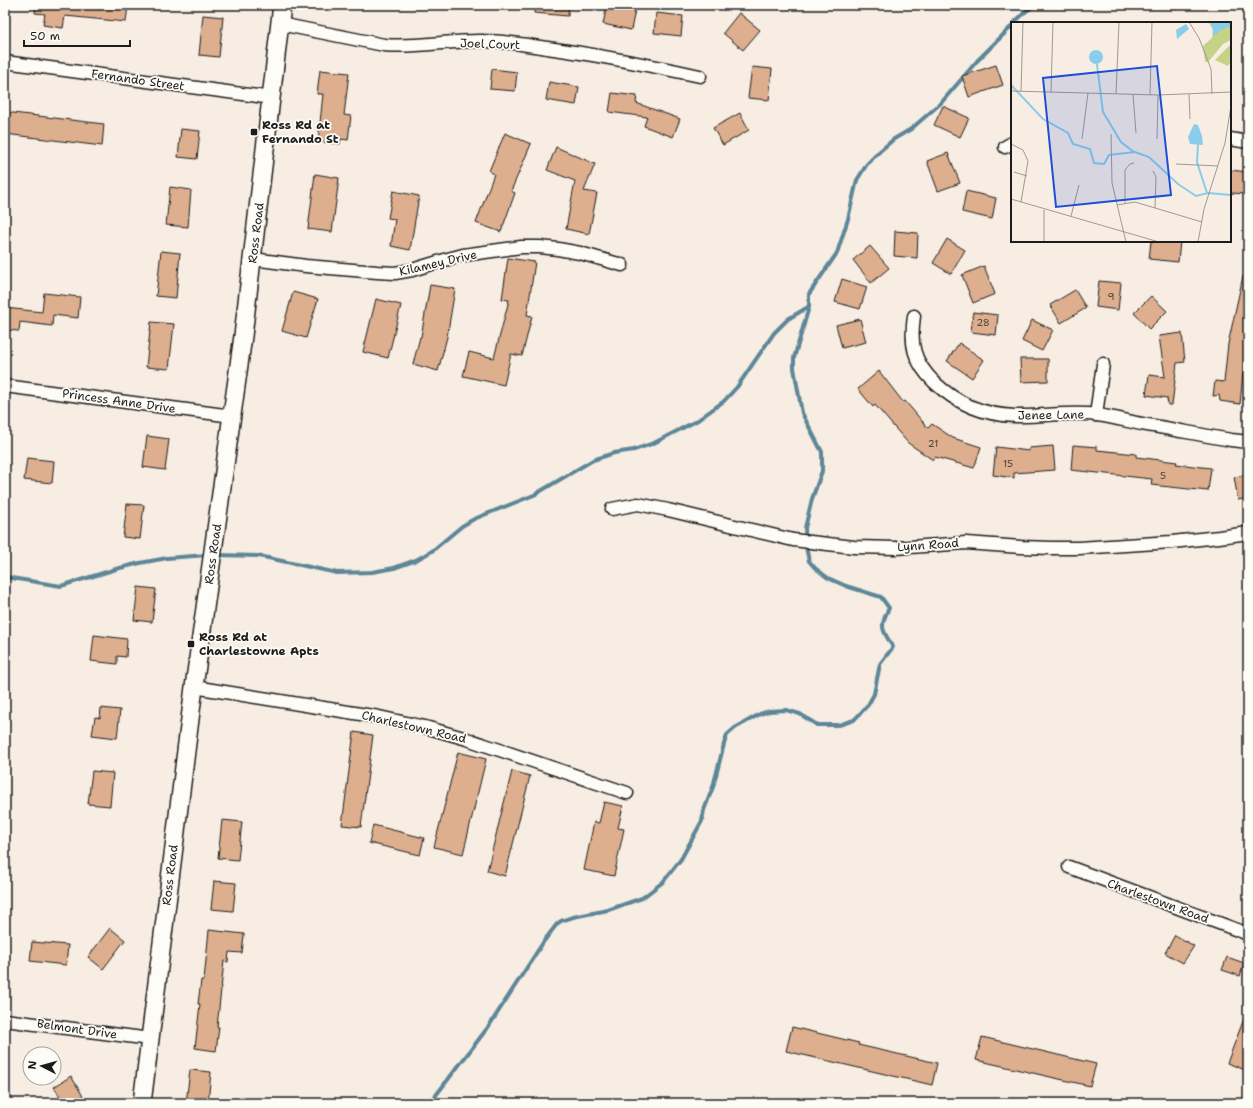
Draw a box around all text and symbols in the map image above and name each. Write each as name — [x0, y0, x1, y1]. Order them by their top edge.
scale bar — [24, 22, 130, 48]
inset map — [1011, 22, 1231, 242]
text: 50 m — [30, 28, 60, 44]
street label: Joel Court — [459, 35, 521, 53]
street label: Fernando Street — [90, 66, 186, 94]
place label: Ross Rd at Fernando St — [262, 117, 339, 147]
marker: Ross Rd at Fernando St — [249, 127, 259, 137]
street label: Ross Road — [244, 201, 268, 264]
street label: Kilamey Drive — [398, 246, 479, 280]
house number: 9 — [1108, 290, 1115, 303]
house number: 28 — [976, 316, 990, 329]
street label: Princess Anne Drive — [61, 385, 177, 417]
street label: Jenee Lane — [1018, 406, 1085, 424]
house number: 21 — [928, 437, 938, 450]
house number: 15 — [1003, 457, 1013, 470]
house number: 5 — [1160, 469, 1166, 482]
street label: Ross Road — [201, 522, 225, 585]
street label: Lynn Road — [897, 535, 960, 555]
place label: Ross Rd at Charlestowne Apts — [199, 629, 319, 659]
marker: Ross Rd at Charlestowne Apts — [186, 639, 196, 649]
street label: Charlestown Road — [360, 707, 468, 747]
street label: Ross Road — [158, 843, 182, 906]
street label: Charlestown Road — [1105, 875, 1211, 927]
street label: Belmont Drive — [36, 1015, 118, 1043]
north arrow — [22, 1046, 62, 1086]
text: N — [25, 1060, 40, 1070]

